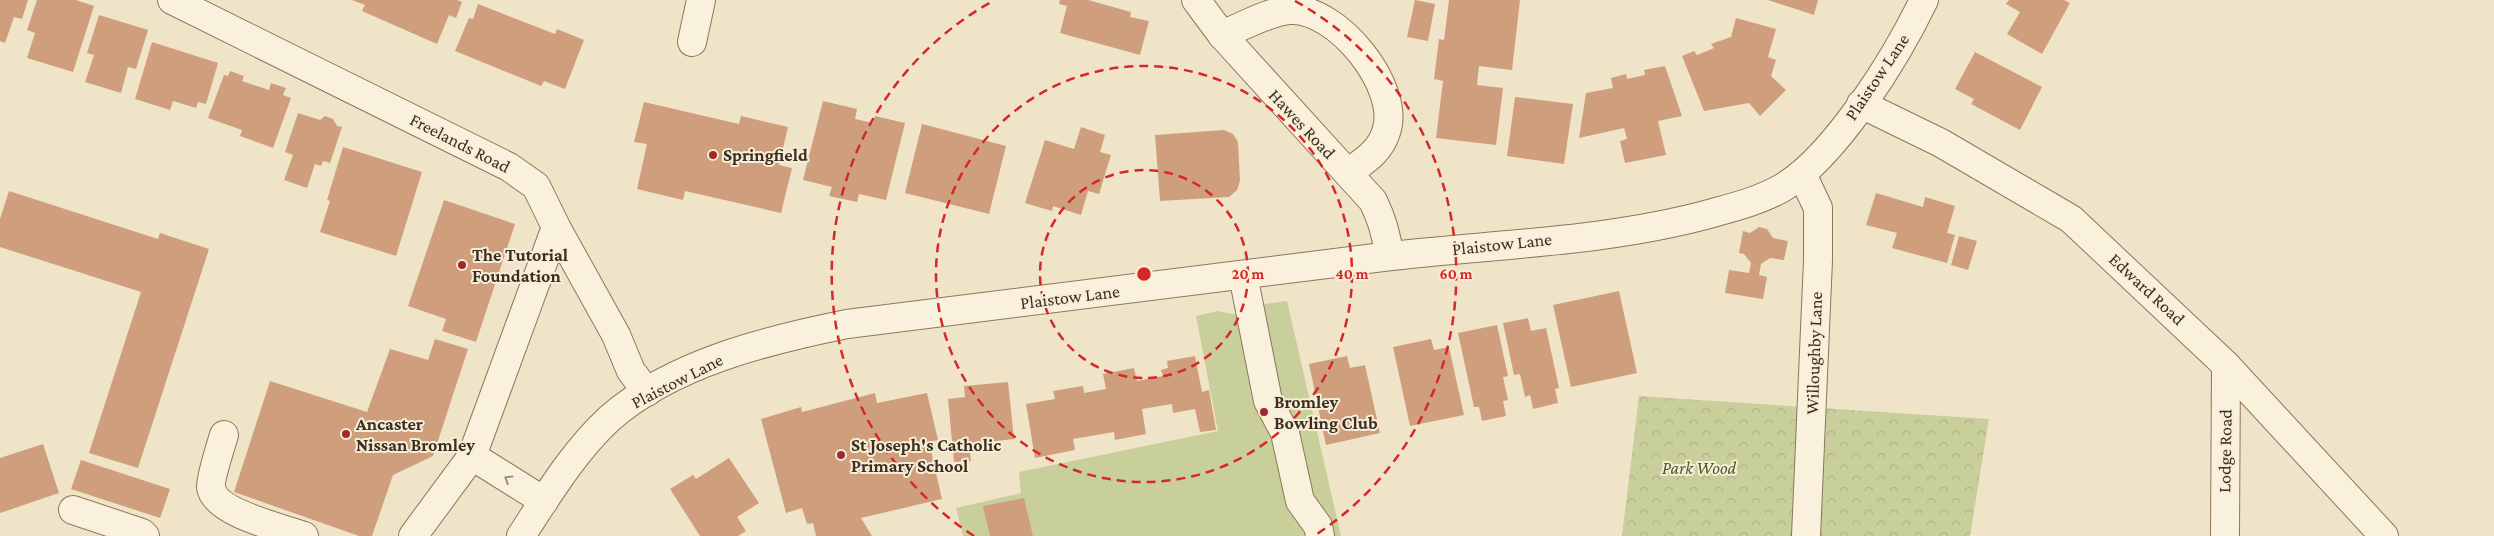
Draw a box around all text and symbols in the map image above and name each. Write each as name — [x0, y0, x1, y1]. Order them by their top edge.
street label: Plaistow Lane — [1841, 30, 1913, 124]
street label: Hawes Road — [1265, 85, 1340, 163]
street label: Freelands Road — [407, 109, 514, 177]
place label: Springfield — [723, 145, 808, 165]
marker: Springfield — [707, 149, 719, 161]
street label: Plaistow Lane — [1451, 229, 1553, 259]
place label: The Tutorial Foundation — [472, 245, 568, 286]
street label: Edward Road — [2105, 249, 2189, 329]
marker: The Tutorial Foundation — [456, 259, 468, 271]
centre of rings — [1135, 265, 1153, 283]
text: 20 m — [1232, 266, 1264, 282]
text: 40 m — [1336, 266, 1369, 282]
text: 60 m — [1440, 266, 1473, 282]
street label: Plaistow Lane — [1019, 281, 1121, 313]
street label: Willoughby Lane — [1802, 291, 1826, 415]
street label: Plaistow Lane — [628, 349, 726, 413]
place label: Bromley Bowling Club — [1274, 392, 1378, 433]
marker: Bromley Bowling Club — [1258, 406, 1270, 418]
street label: Lodge Road — [2214, 408, 2236, 493]
place label: Ancaster Nissan Bromley — [355, 414, 475, 455]
marker: Ancaster Nissan Bromley — [340, 428, 352, 440]
place label: St Joseph's Catholic Primary School — [851, 435, 1001, 476]
marker: St Joseph's Catholic Primary School — [835, 449, 847, 461]
park label: Park Wood — [1662, 458, 1737, 478]
one-way arrow — [504, 475, 513, 485]

